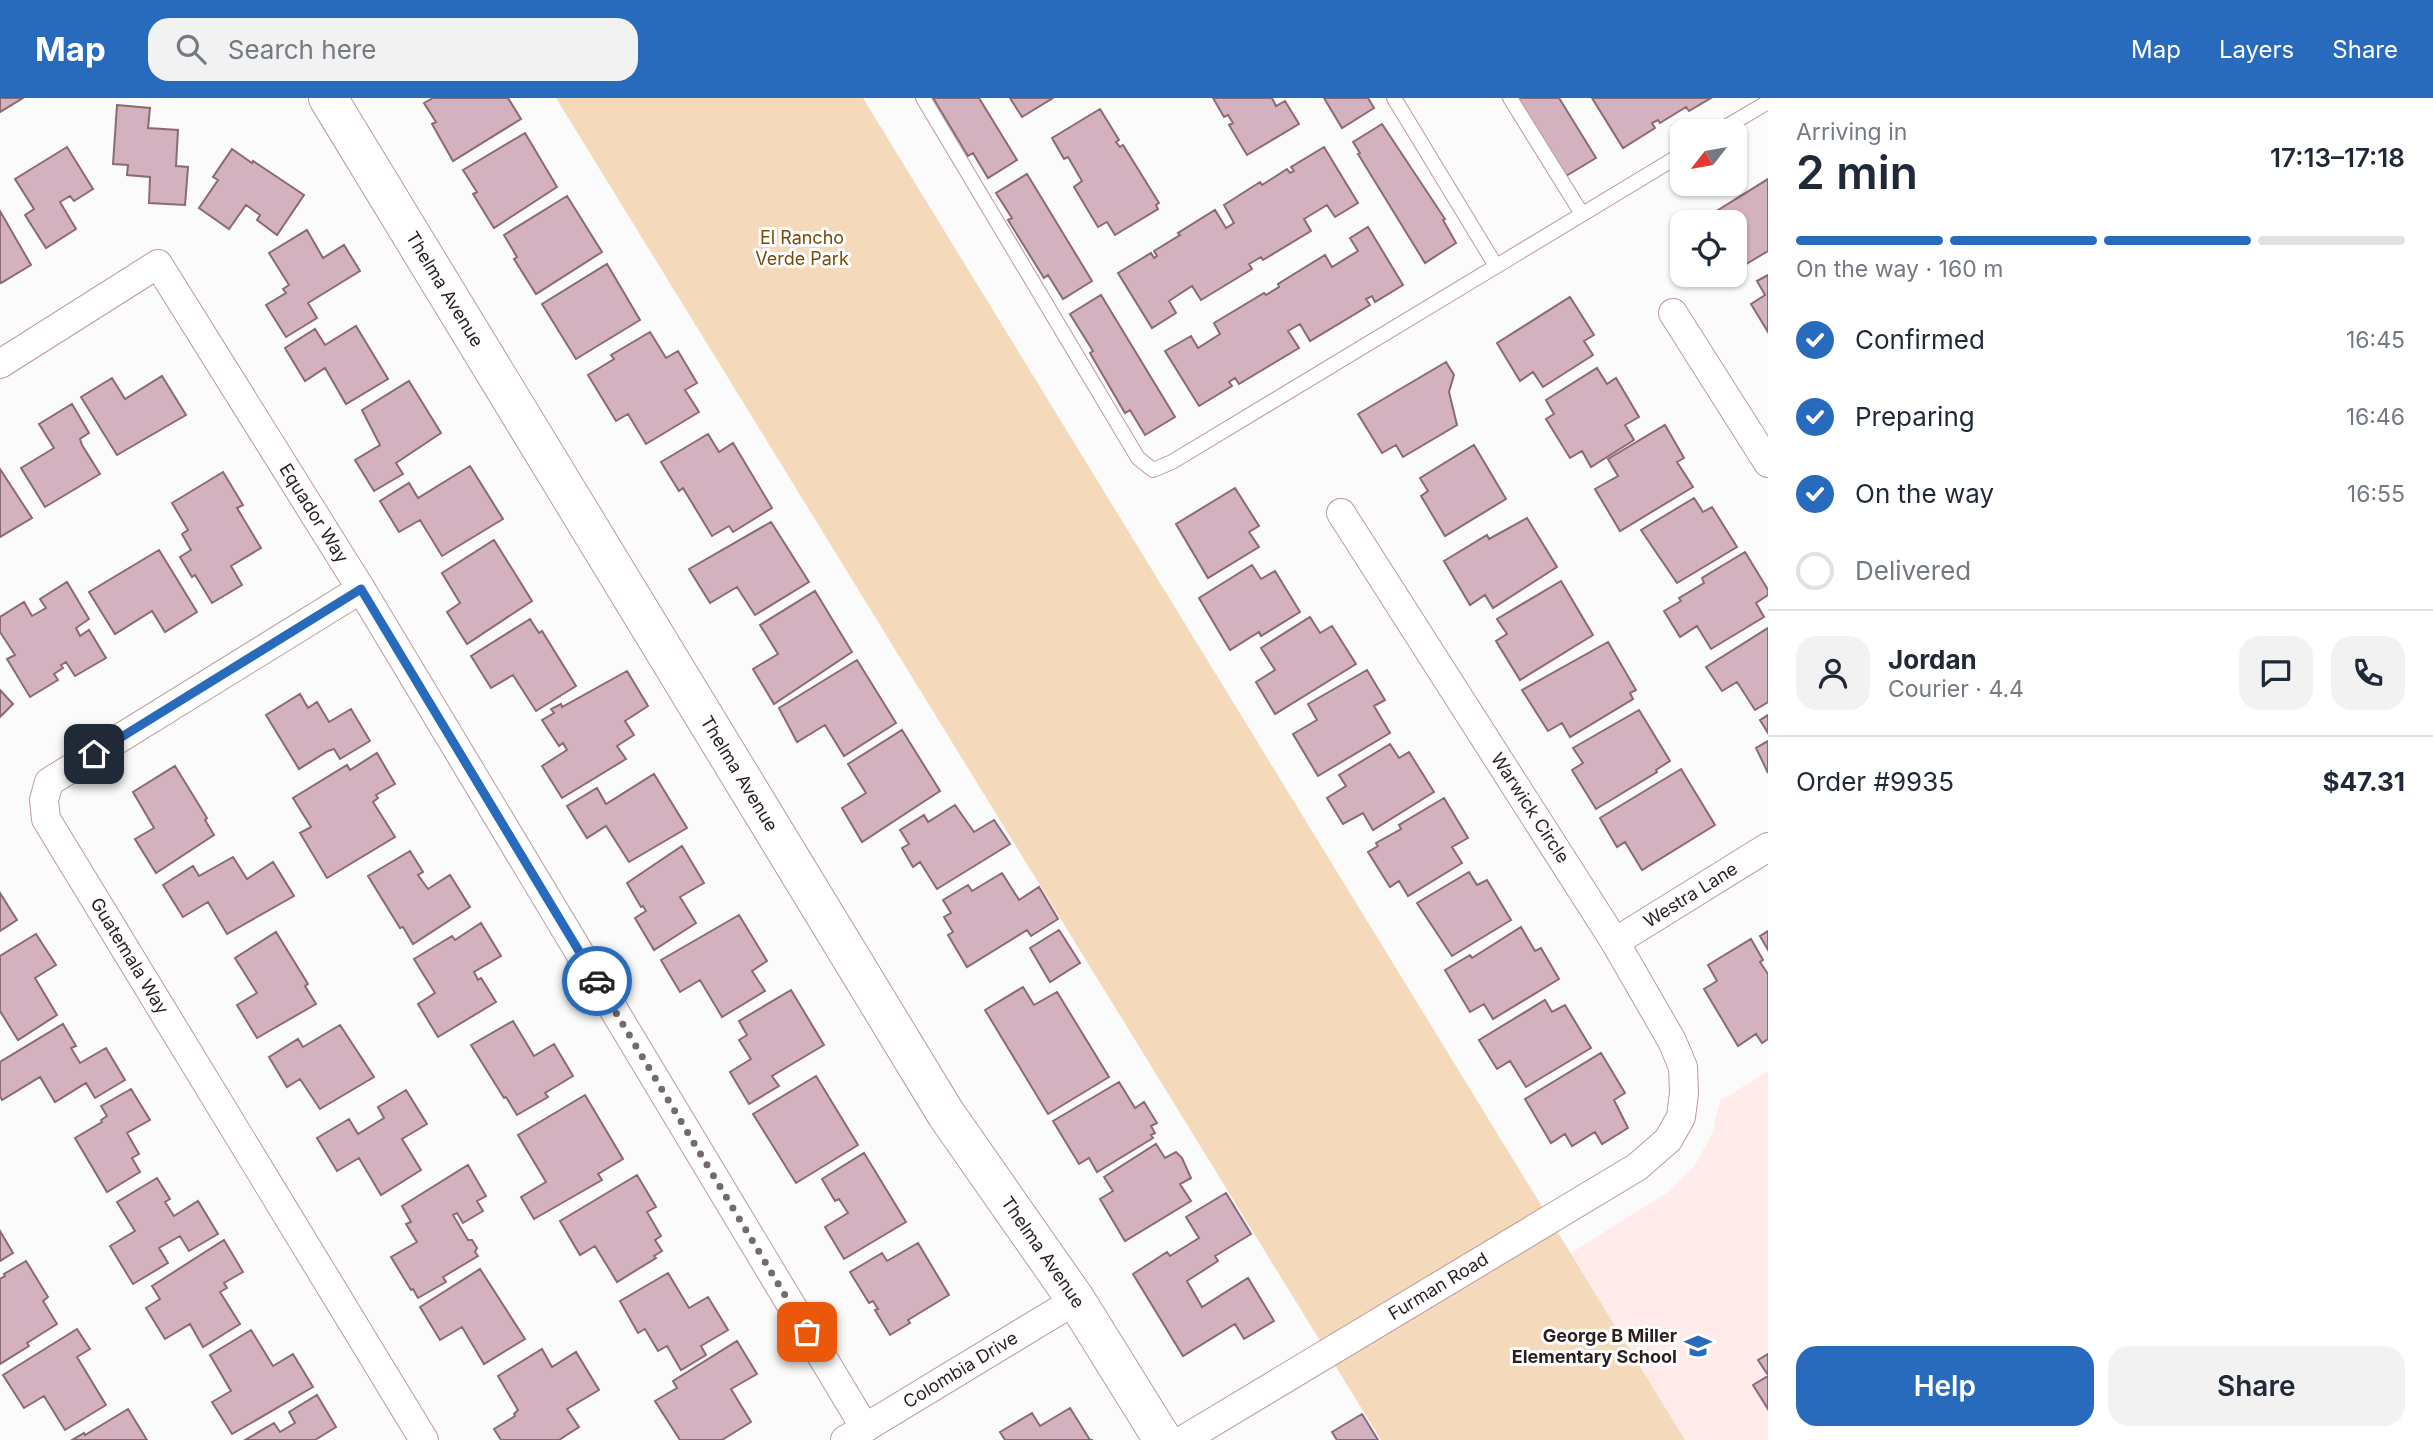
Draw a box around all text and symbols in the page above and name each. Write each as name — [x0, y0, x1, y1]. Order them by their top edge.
search box — [148, 18, 638, 81]
text: Map — [35, 29, 106, 69]
icon: search — [172, 30, 210, 68]
text: Search here — [228, 34, 376, 65]
text: Map — [2131, 35, 2181, 64]
text: Layers — [2219, 35, 2294, 64]
text: Share — [2332, 35, 2398, 64]
text: Arriving in — [1796, 118, 1907, 146]
north arrow — [1670, 119, 1746, 196]
map controls — [1670, 119, 1747, 287]
text: 17:13–17:18 — [2270, 142, 2405, 173]
text: 2 min — [1796, 144, 1918, 200]
button: locate — [1670, 210, 1747, 287]
park label: El Rancho Verde Park — [755, 227, 849, 269]
street label: Thelma Avenue — [402, 228, 488, 351]
text: On the way · 160 m — [1796, 255, 2003, 283]
icon: check — [1796, 321, 1834, 359]
text: Confirmed — [1855, 324, 1985, 355]
text: 16:45 — [2346, 326, 2405, 354]
icon: check — [1796, 398, 1834, 436]
text: Preparing — [1855, 401, 1975, 432]
text: 16:46 — [2346, 403, 2405, 431]
street label: Equador Way — [275, 460, 353, 567]
icon: check — [1796, 475, 1834, 513]
text: On the way — [1855, 478, 1994, 509]
text: 16:55 — [2347, 480, 2405, 508]
text: Delivered — [1855, 555, 1971, 586]
button: person — [1796, 636, 1870, 710]
button: chat — [2239, 636, 2313, 710]
button: phone — [2331, 636, 2405, 710]
text: Jordan — [1888, 644, 1977, 675]
text: Courier · 4.4 — [1888, 675, 2024, 703]
street label: Thelma Avenue — [696, 712, 783, 835]
pin — [64, 724, 124, 784]
icon: home — [75, 735, 113, 773]
street label: Warwick Circle — [1487, 749, 1574, 867]
text: Order #9935 — [1796, 766, 1954, 797]
text: $47.31 — [2322, 766, 2405, 797]
street label: Westra Lane — [1640, 858, 1741, 932]
street label: Guatemala Way — [86, 894, 173, 1018]
courier — [562, 946, 632, 1016]
icon: car — [578, 962, 616, 1000]
street label: Thelma Avenue — [997, 1192, 1089, 1312]
street label: Furman Road — [1384, 1248, 1492, 1324]
pin — [777, 1302, 837, 1362]
icon: bag — [788, 1313, 826, 1351]
place label: George B Miller Elementary School — [1512, 1325, 1677, 1367]
street label: Colombia Drive — [899, 1327, 1021, 1412]
school or university icon: George B Miller Elementary School — [1683, 1331, 1713, 1361]
button: Help — [1796, 1346, 2094, 1426]
button: Share — [2108, 1346, 2405, 1426]

